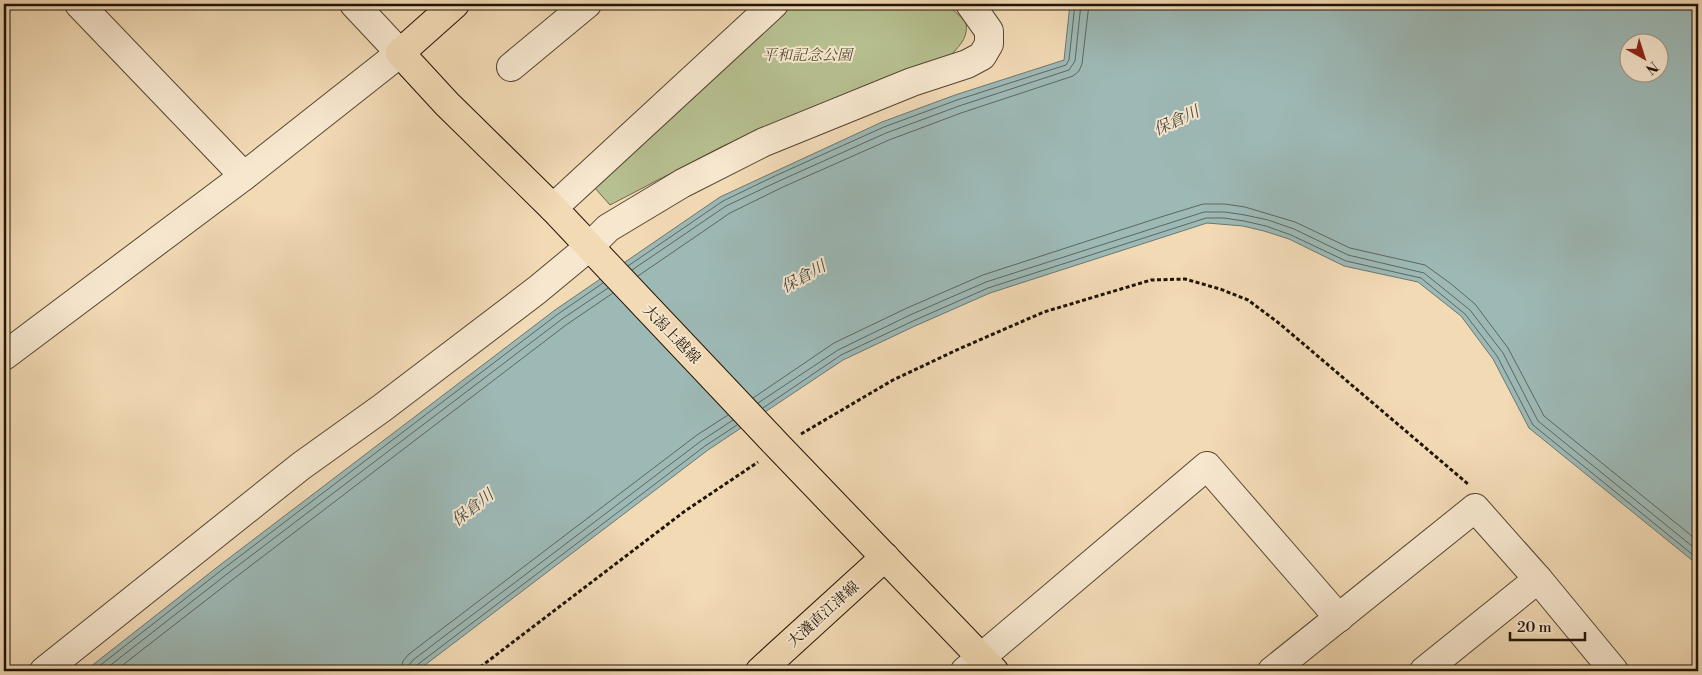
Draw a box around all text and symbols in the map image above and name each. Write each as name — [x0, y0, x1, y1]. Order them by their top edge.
north arrow — [1620, 32, 1670, 82]
park label: 平和記念公園 — [762, 46, 855, 65]
text: N — [1642, 57, 1662, 78]
water label: 保倉川 — [1150, 101, 1204, 140]
water label: 保倉川 — [778, 256, 831, 297]
street label: 大潟上越線 — [639, 301, 705, 368]
water label: 保倉川 — [448, 484, 499, 530]
street label: 大瀁直江津線 — [784, 577, 863, 652]
scale bar — [1510, 610, 1584, 642]
text: 20 m — [1517, 618, 1552, 637]

